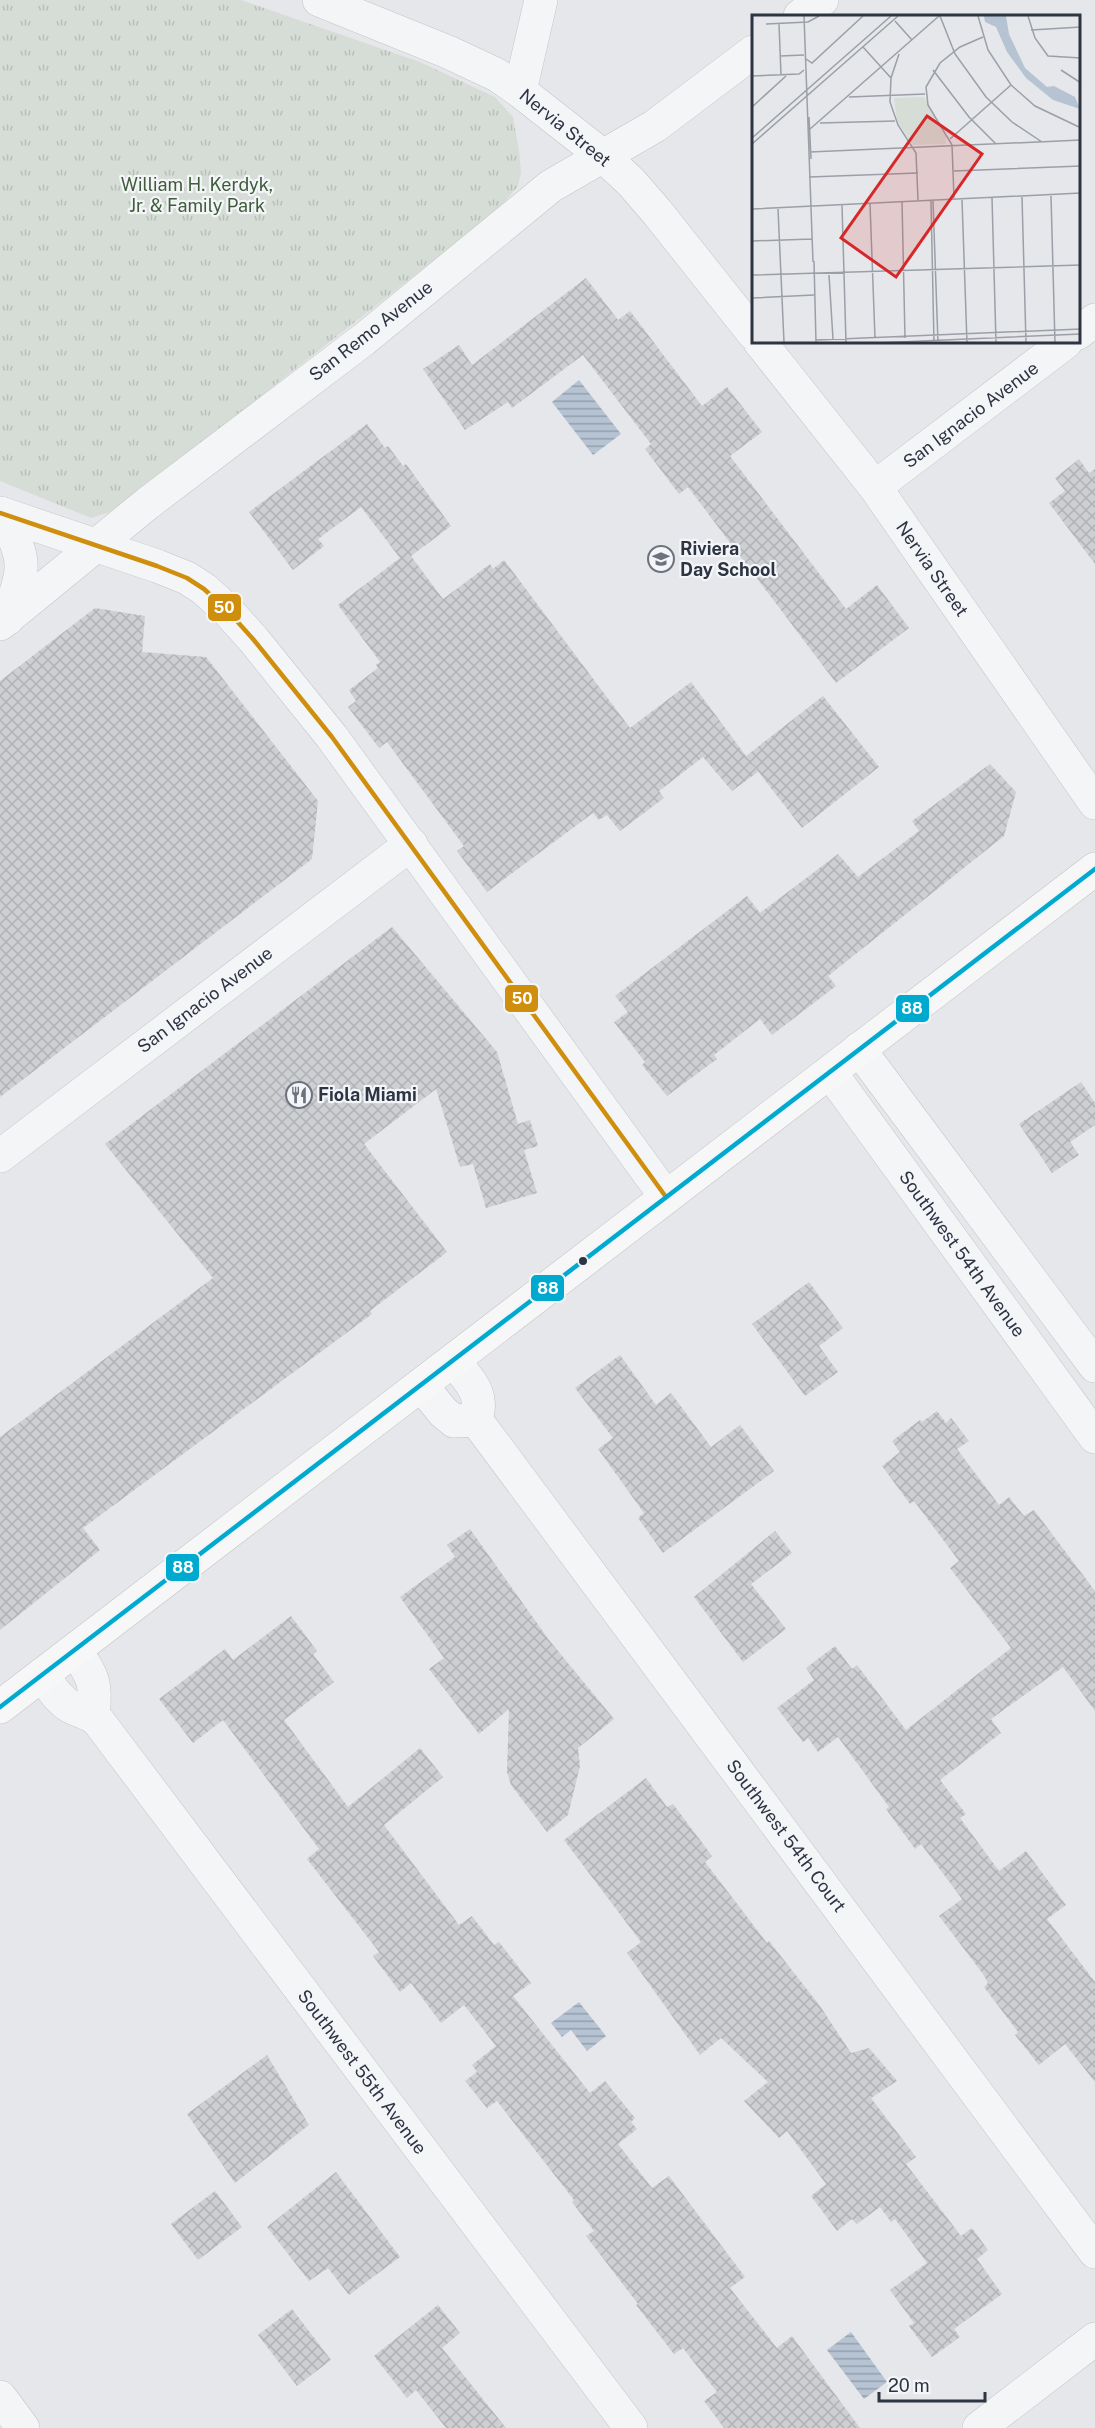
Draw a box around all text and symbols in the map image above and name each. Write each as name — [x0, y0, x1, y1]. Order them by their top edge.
inset map — [752, 15, 1080, 344]
street label: Nervia Street — [515, 84, 615, 171]
park label: William H. Kerdyk, Jr. & Family Park — [121, 174, 273, 216]
street label: San Remo Avenue — [305, 276, 437, 385]
street label: San Ignacio Avenue — [899, 357, 1042, 472]
street label: Nervia Street — [892, 517, 973, 620]
place label: Riviera Day School — [680, 538, 776, 580]
school or university icon: Riviera Day School — [646, 544, 676, 574]
line badge: 50 — [207, 593, 242, 622]
text: 50 — [213, 598, 235, 617]
street label: San Ignacio Avenue — [133, 942, 276, 1057]
line badge: 50 — [504, 984, 539, 1013]
text: 50 — [511, 989, 533, 1008]
line badge: 88 — [895, 994, 930, 1023]
text: 88 — [901, 999, 923, 1018]
restaurant icon: Fiola Miami — [284, 1080, 314, 1110]
place label: Fiola Miami — [318, 1084, 417, 1105]
street label: Southwest 54th Avenue — [895, 1166, 1030, 1341]
unlabelled marker — [577, 1255, 589, 1267]
line badge: 88 — [530, 1274, 565, 1302]
text: 88 — [537, 1279, 559, 1298]
line badge: 88 — [165, 1553, 200, 1582]
text: 88 — [172, 1558, 194, 1577]
street label: Southwest 54th Court — [722, 1755, 851, 1916]
street label: Southwest 55th Avenue — [294, 1985, 431, 2158]
scale bar — [879, 2365, 986, 2403]
text: 20 m — [888, 2375, 930, 2396]

